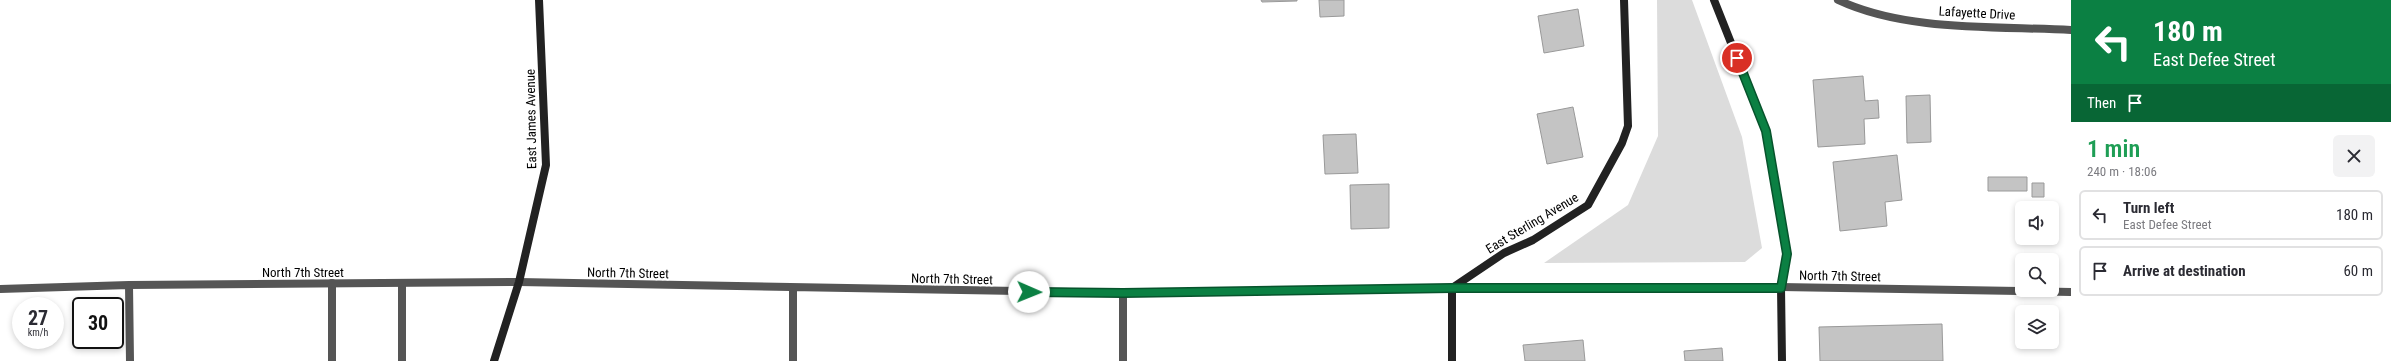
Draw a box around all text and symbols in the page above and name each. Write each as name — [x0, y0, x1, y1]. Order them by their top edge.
street label: Lafayette Drive — [1938, 4, 2016, 22]
text: 180 m — [2153, 15, 2223, 48]
icon: left — [2087, 16, 2139, 68]
pin — [1720, 41, 1754, 75]
icon: arrive — [1726, 47, 1748, 69]
text: East Defee Street — [2153, 49, 2276, 70]
street label: East James Avenue — [523, 69, 539, 169]
icon: arrive — [2124, 92, 2146, 114]
text: Then — [2087, 94, 2116, 112]
text: 1 min — [2087, 135, 2140, 163]
button: close — [2333, 135, 2375, 177]
text: 240 m · 18:06 — [2087, 164, 2157, 179]
street label: East Sterling Avenue — [1483, 189, 1581, 257]
text: Turn left — [2123, 199, 2174, 217]
map controls — [2015, 201, 2059, 349]
button: sound — [2015, 201, 2059, 245]
icon: left — [2089, 204, 2111, 226]
text: 180 m — [2336, 206, 2373, 224]
text: East Defee Street — [2123, 217, 2212, 232]
button: search — [2015, 253, 2059, 297]
icon: arrive — [2089, 260, 2111, 282]
text: Arrive at destination — [2123, 262, 2246, 280]
text: 60 m — [2343, 262, 2373, 280]
street label: North 7th Street — [262, 265, 344, 280]
street label: North 7th Street — [587, 265, 669, 281]
street label: North 7th Street — [1799, 268, 1881, 284]
street label: North 7th Street — [911, 271, 993, 287]
position arrow — [1008, 271, 1050, 313]
speed limit sign: 30 — [72, 297, 124, 349]
button: layers — [2015, 305, 2059, 349]
text: 27 — [28, 306, 48, 330]
text: km/h — [28, 327, 48, 338]

